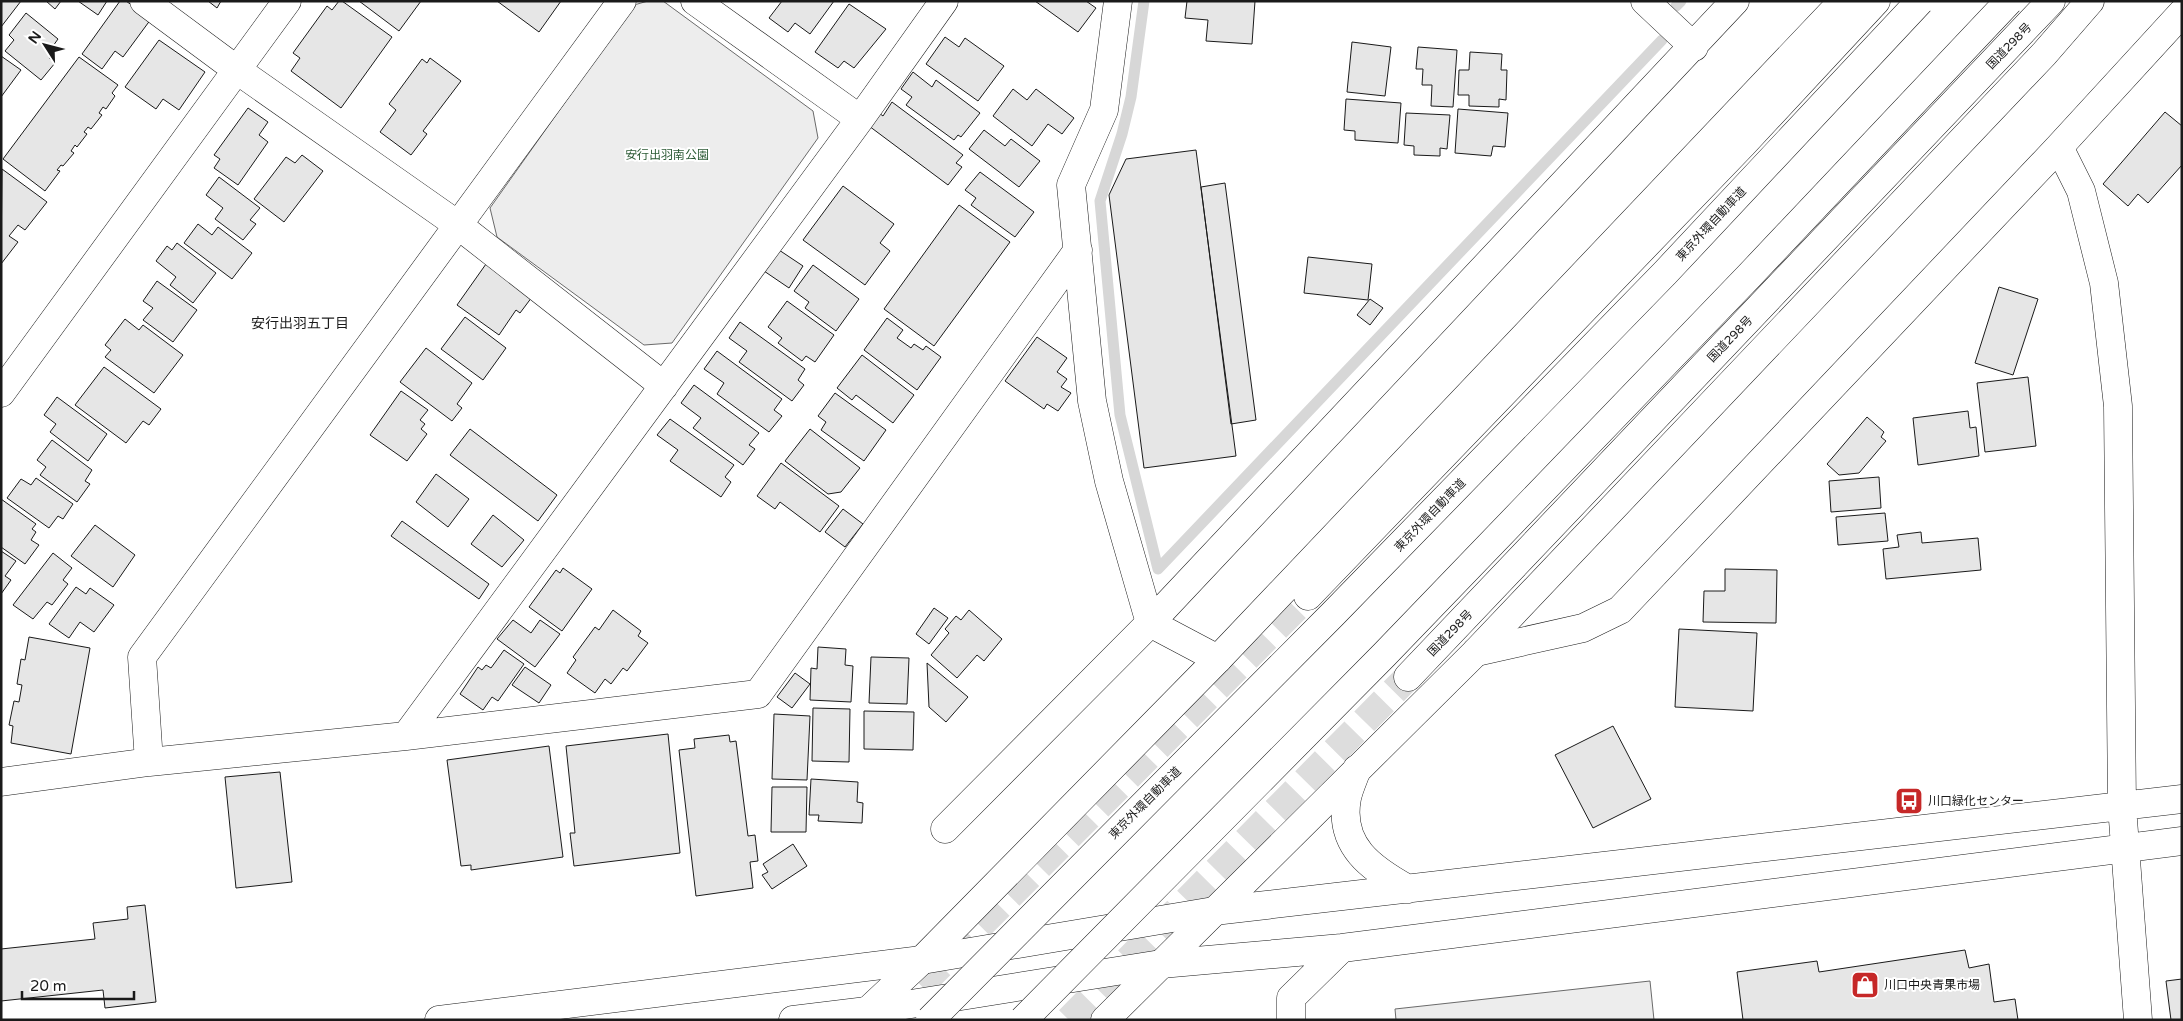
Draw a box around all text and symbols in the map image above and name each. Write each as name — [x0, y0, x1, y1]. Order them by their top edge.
north arrow — [20, 20, 70, 70]
street label: 国道298号 — [1984, 20, 2034, 72]
text: N — [25, 28, 45, 47]
park label: 安行出羽南公園 — [625, 148, 709, 162]
street label: 東京外環自動車道 — [1673, 184, 1749, 264]
street label: 国道298号 — [1705, 313, 1755, 365]
district label: 安行出羽五丁目 — [251, 315, 349, 332]
street label: 東京外環自動車道 — [1392, 476, 1468, 554]
street label: 国道298号 — [1425, 607, 1475, 659]
street label: 東京外環自動車道 — [1106, 764, 1184, 842]
bus stop icon: 川口緑化センター — [1894, 786, 1924, 816]
place label: 川口緑化センター — [1928, 794, 2024, 808]
scale bar — [22, 968, 135, 1000]
shop icon: 川口中央青果市場 — [1850, 970, 1880, 1000]
text: 20 m — [30, 977, 67, 995]
place label: 川口中央青果市場 — [1884, 978, 1980, 992]

